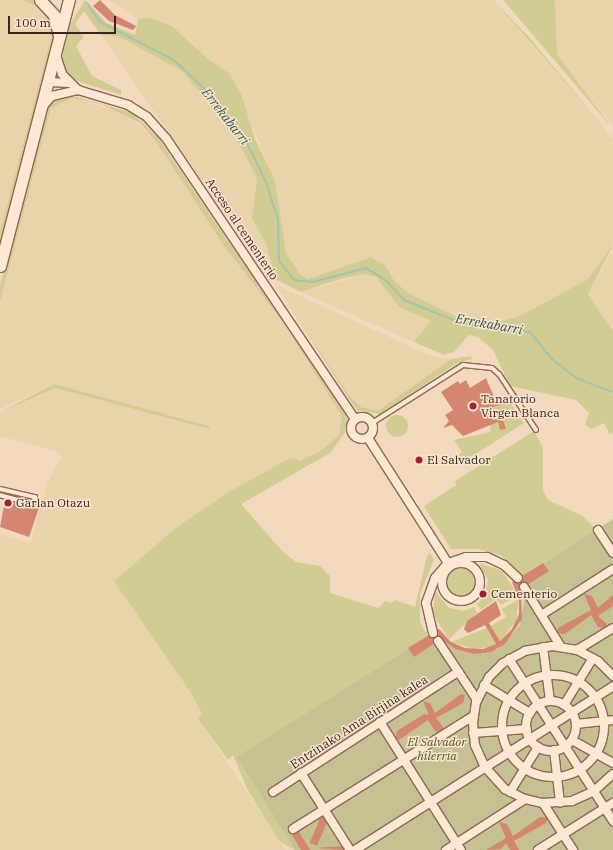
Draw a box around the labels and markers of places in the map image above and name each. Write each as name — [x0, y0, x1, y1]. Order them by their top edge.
place label: Tanatorio Virgen Blanca — [481, 392, 560, 420]
marker: Tanatorio Virgen Blanca — [468, 401, 478, 411]
place label: El Salvador — [427, 453, 490, 467]
marker: El Salvador — [414, 455, 424, 465]
place label: Garlan Otazu — [16, 496, 90, 510]
marker: Garlan Otazu — [3, 498, 13, 508]
place label: Cementerio — [491, 587, 557, 601]
marker: Cementerio — [478, 589, 488, 599]

